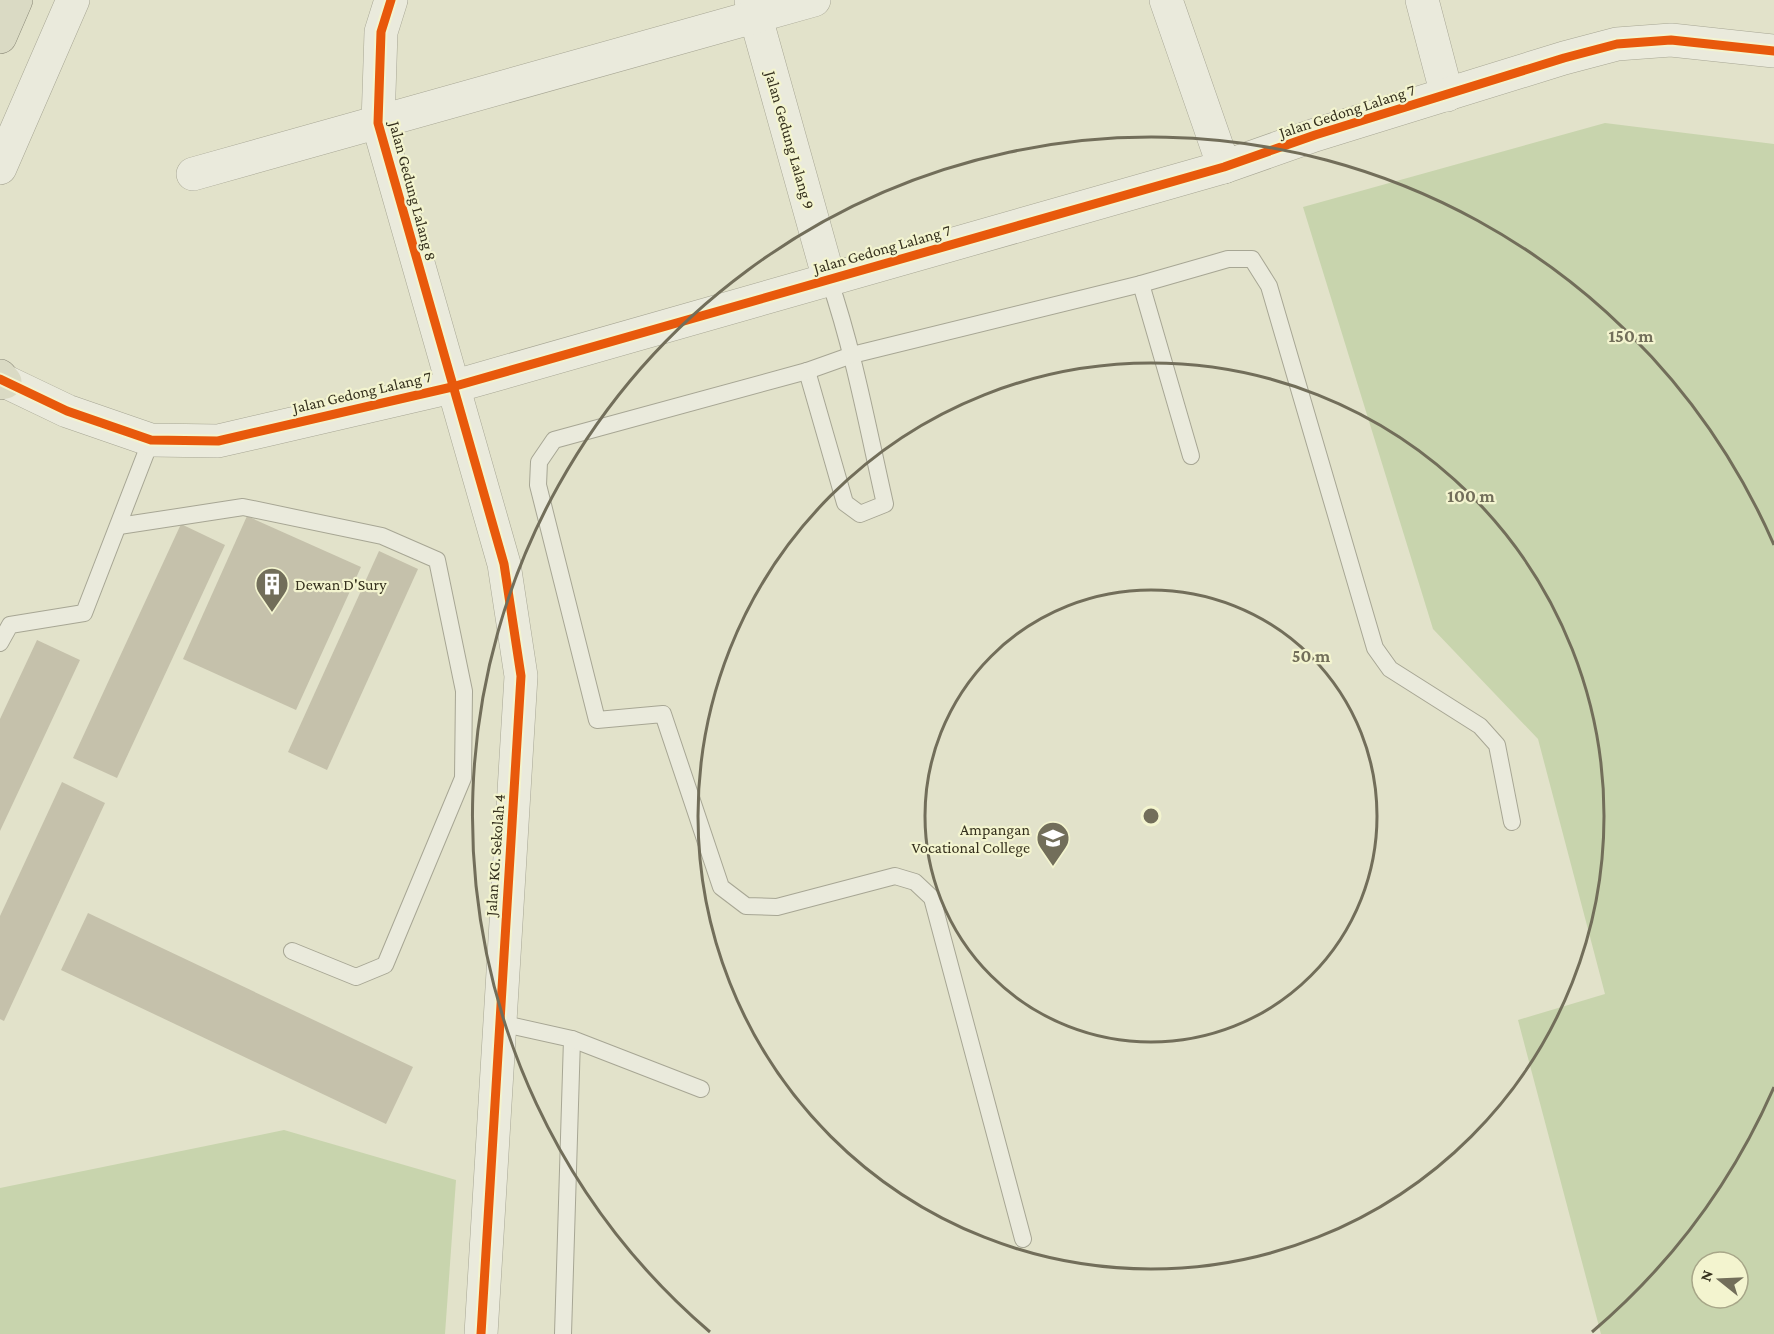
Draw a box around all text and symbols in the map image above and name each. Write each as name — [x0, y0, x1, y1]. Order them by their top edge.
street label: Jalan Gedung Lalang 9 — [761, 67, 818, 211]
street label: Jalan Gedong Lalang 7 — [1275, 81, 1418, 143]
street label: Jalan Gedung Lalang 8 — [385, 117, 440, 263]
street label: Jalan Gedong Lalang 7 — [810, 221, 953, 278]
text: 150 m — [1608, 326, 1654, 346]
street label: Jalan Gedong Lalang 7 — [289, 368, 434, 418]
text: 100 m — [1447, 486, 1495, 506]
building icon: Dewan D'Sury — [254, 566, 290, 613]
place label: Dewan D'Sury — [295, 576, 387, 594]
text: 50 m — [1292, 646, 1331, 666]
street label: Jalan KG. Sekolah 4 — [482, 793, 509, 919]
centre of rings — [1141, 806, 1161, 826]
school or university icon: Ampangan Vocational College — [1035, 820, 1071, 867]
place label: Ampangan Vocational College — [912, 821, 1030, 857]
north arrow — [1690, 1250, 1750, 1310]
text: N — [1696, 1268, 1716, 1283]

